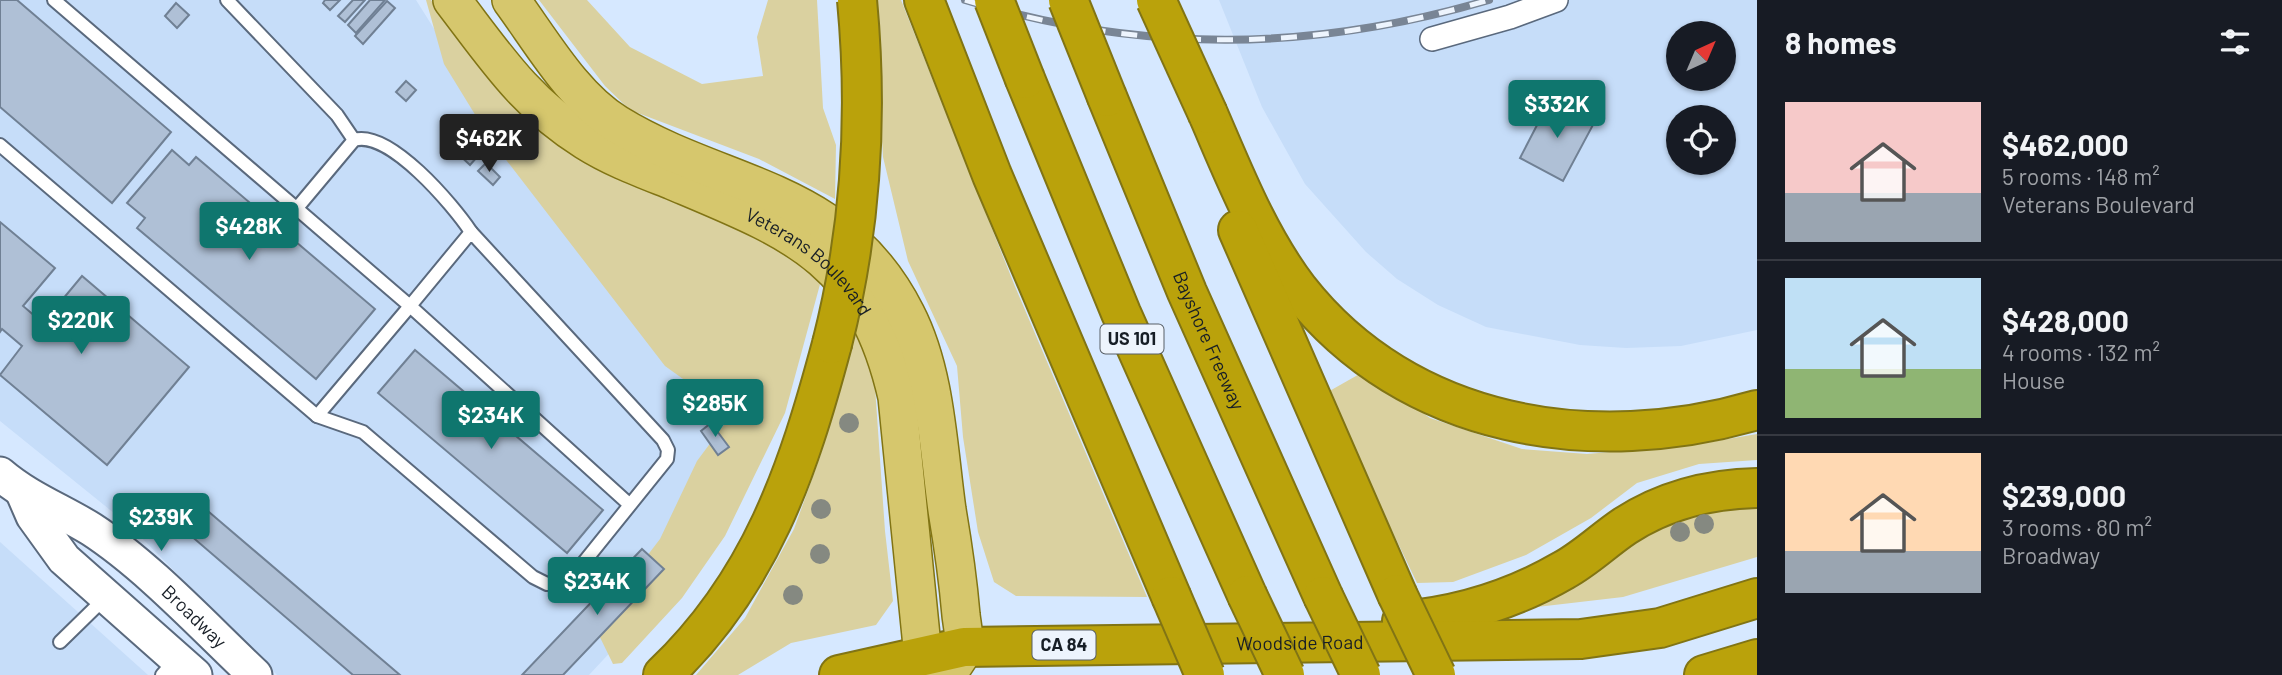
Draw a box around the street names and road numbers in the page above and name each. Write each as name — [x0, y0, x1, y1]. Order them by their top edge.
street label: Veterans Boulevard — [742, 202, 877, 319]
street label: Bayshore Freeway — [1169, 268, 1250, 413]
road number: US 101 — [1100, 324, 1164, 354]
street label: Broadway — [157, 580, 232, 653]
road number: CA 84 — [1032, 630, 1096, 660]
street label: Woodside Road — [1236, 630, 1364, 654]

